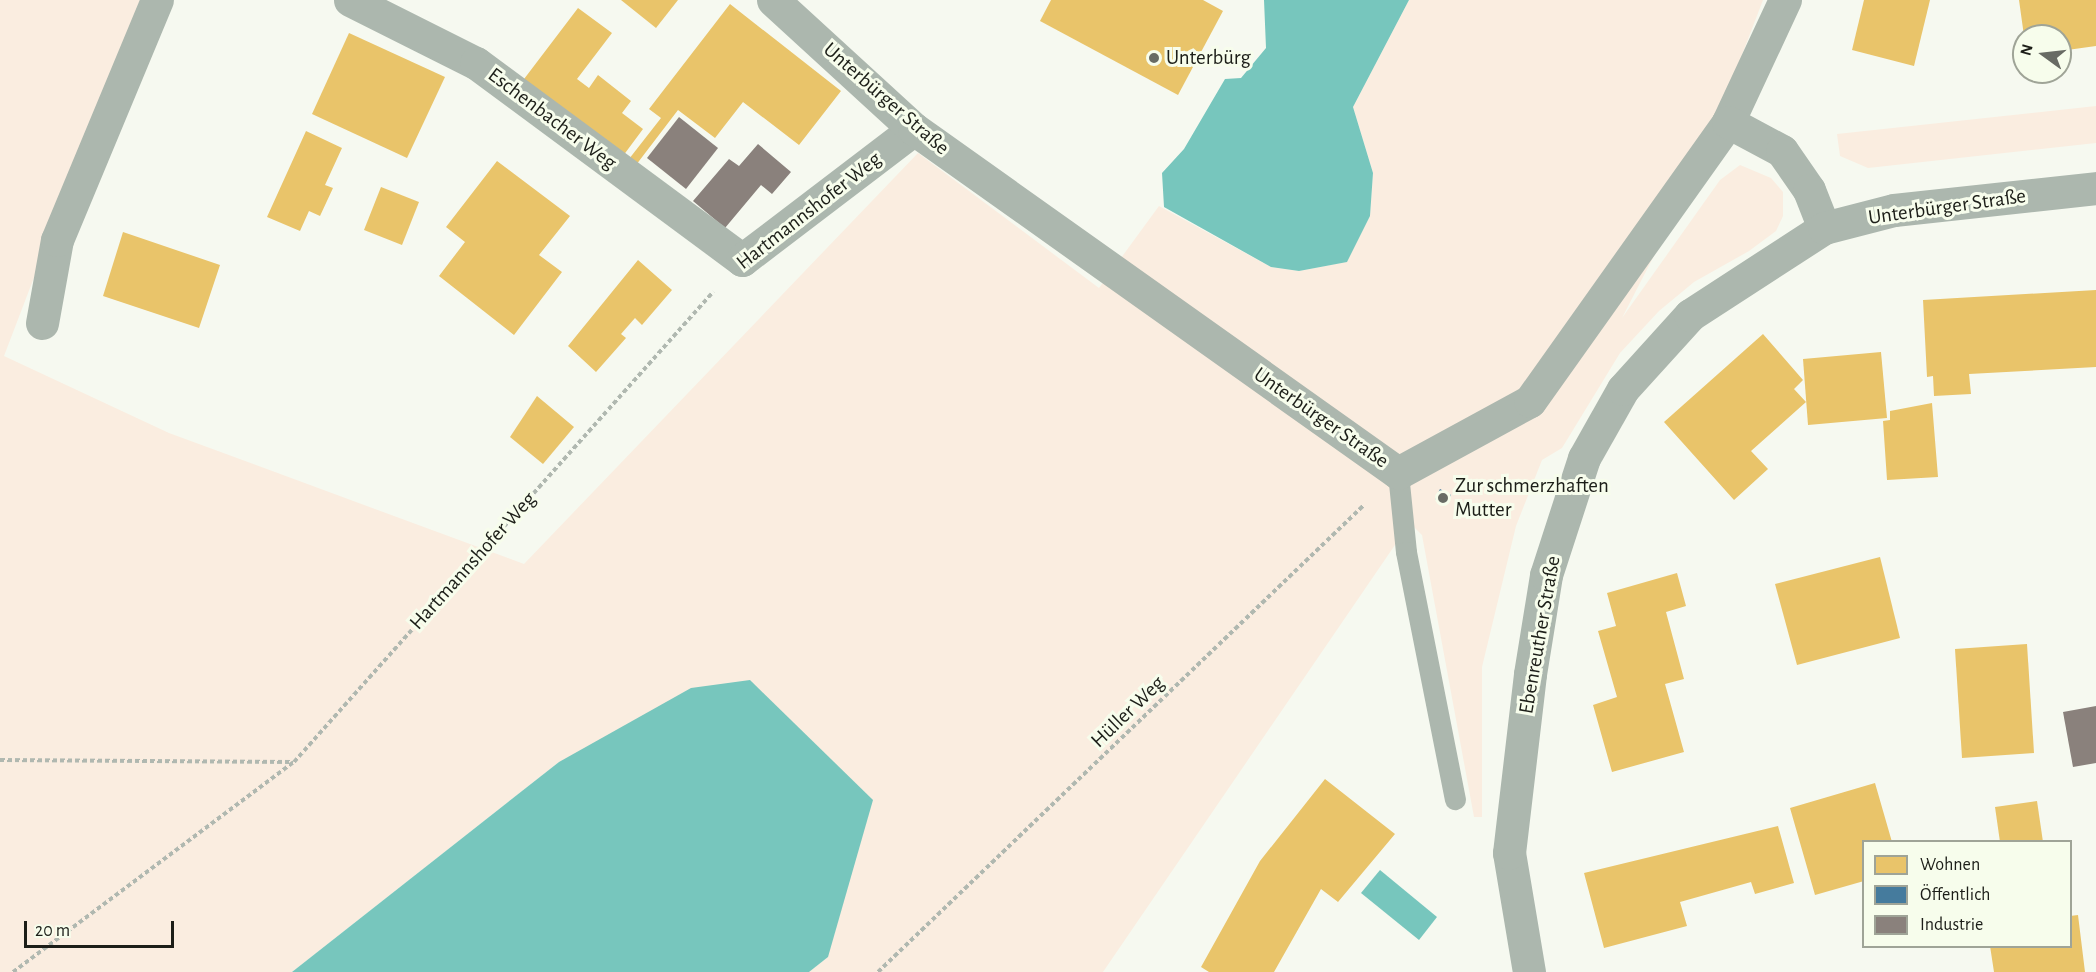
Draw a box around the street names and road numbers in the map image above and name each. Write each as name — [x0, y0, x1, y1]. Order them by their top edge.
street label: Unterbürger Straße — [818, 37, 954, 161]
street label: Eschenbacher Weg — [483, 62, 621, 176]
street label: Hartmannshofer Weg — [732, 147, 886, 275]
street label: Unterbürger Straße — [1867, 183, 2027, 231]
street label: Unterbürger Straße — [1249, 362, 1393, 474]
street label: Hartmannshofer Weg — [405, 487, 541, 635]
street label: Ebenreuther Straße — [1514, 554, 1566, 716]
street label: Hüller Weg — [1086, 671, 1170, 753]

